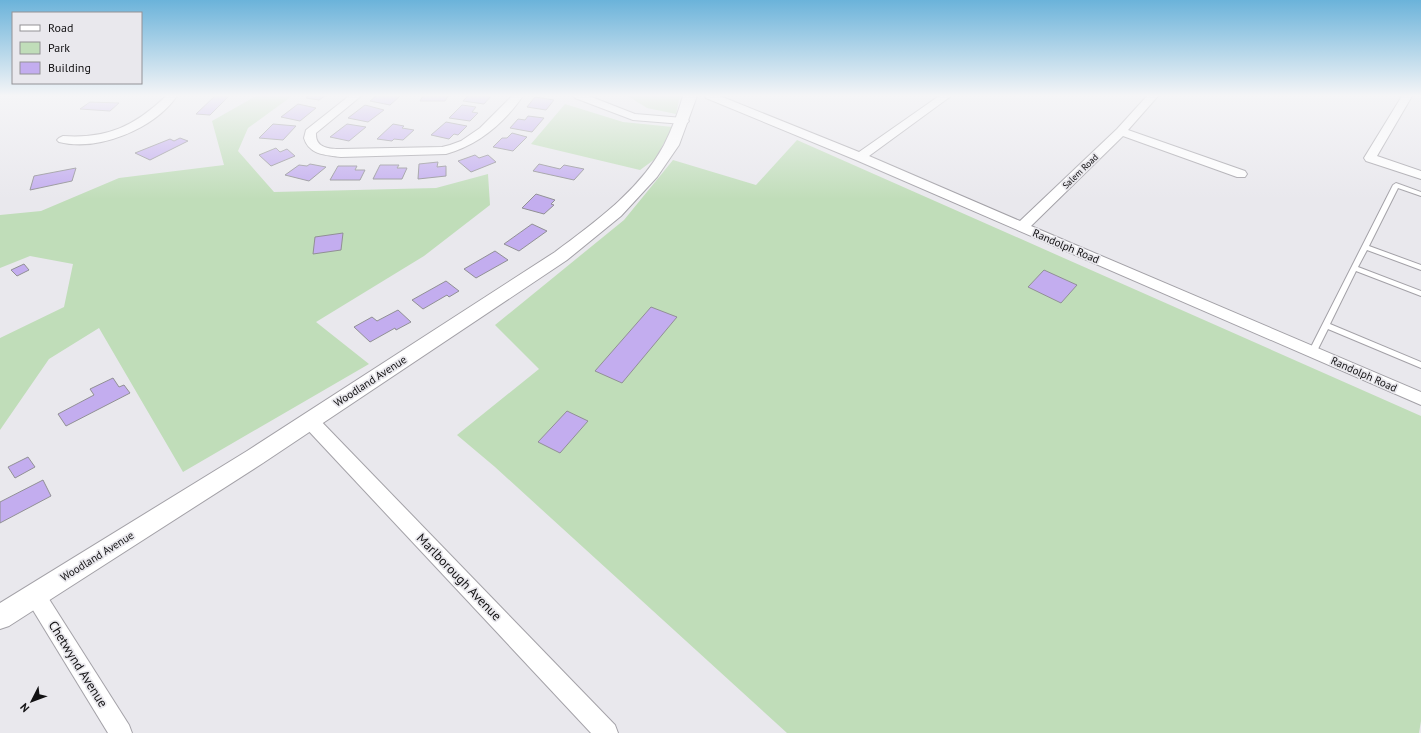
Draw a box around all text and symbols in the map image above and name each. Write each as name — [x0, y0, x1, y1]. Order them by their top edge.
legend — [12, 12, 142, 84]
text: Road — [48, 20, 73, 35]
text: Park — [48, 40, 70, 55]
text: Building — [48, 60, 91, 75]
street label: Salem Road — [1060, 151, 1100, 191]
street label: Randolph Road — [1031, 226, 1102, 266]
street label: Woodland Avenue — [331, 352, 409, 410]
street label: Randolph Road — [1329, 353, 1399, 395]
street label: Woodland Avenue — [58, 528, 137, 584]
street label: Marlborough Avenue — [413, 530, 505, 624]
street label: Chetwynd Avenue — [45, 618, 111, 710]
north arrow — [12, 681, 52, 721]
text: N — [17, 700, 32, 715]

